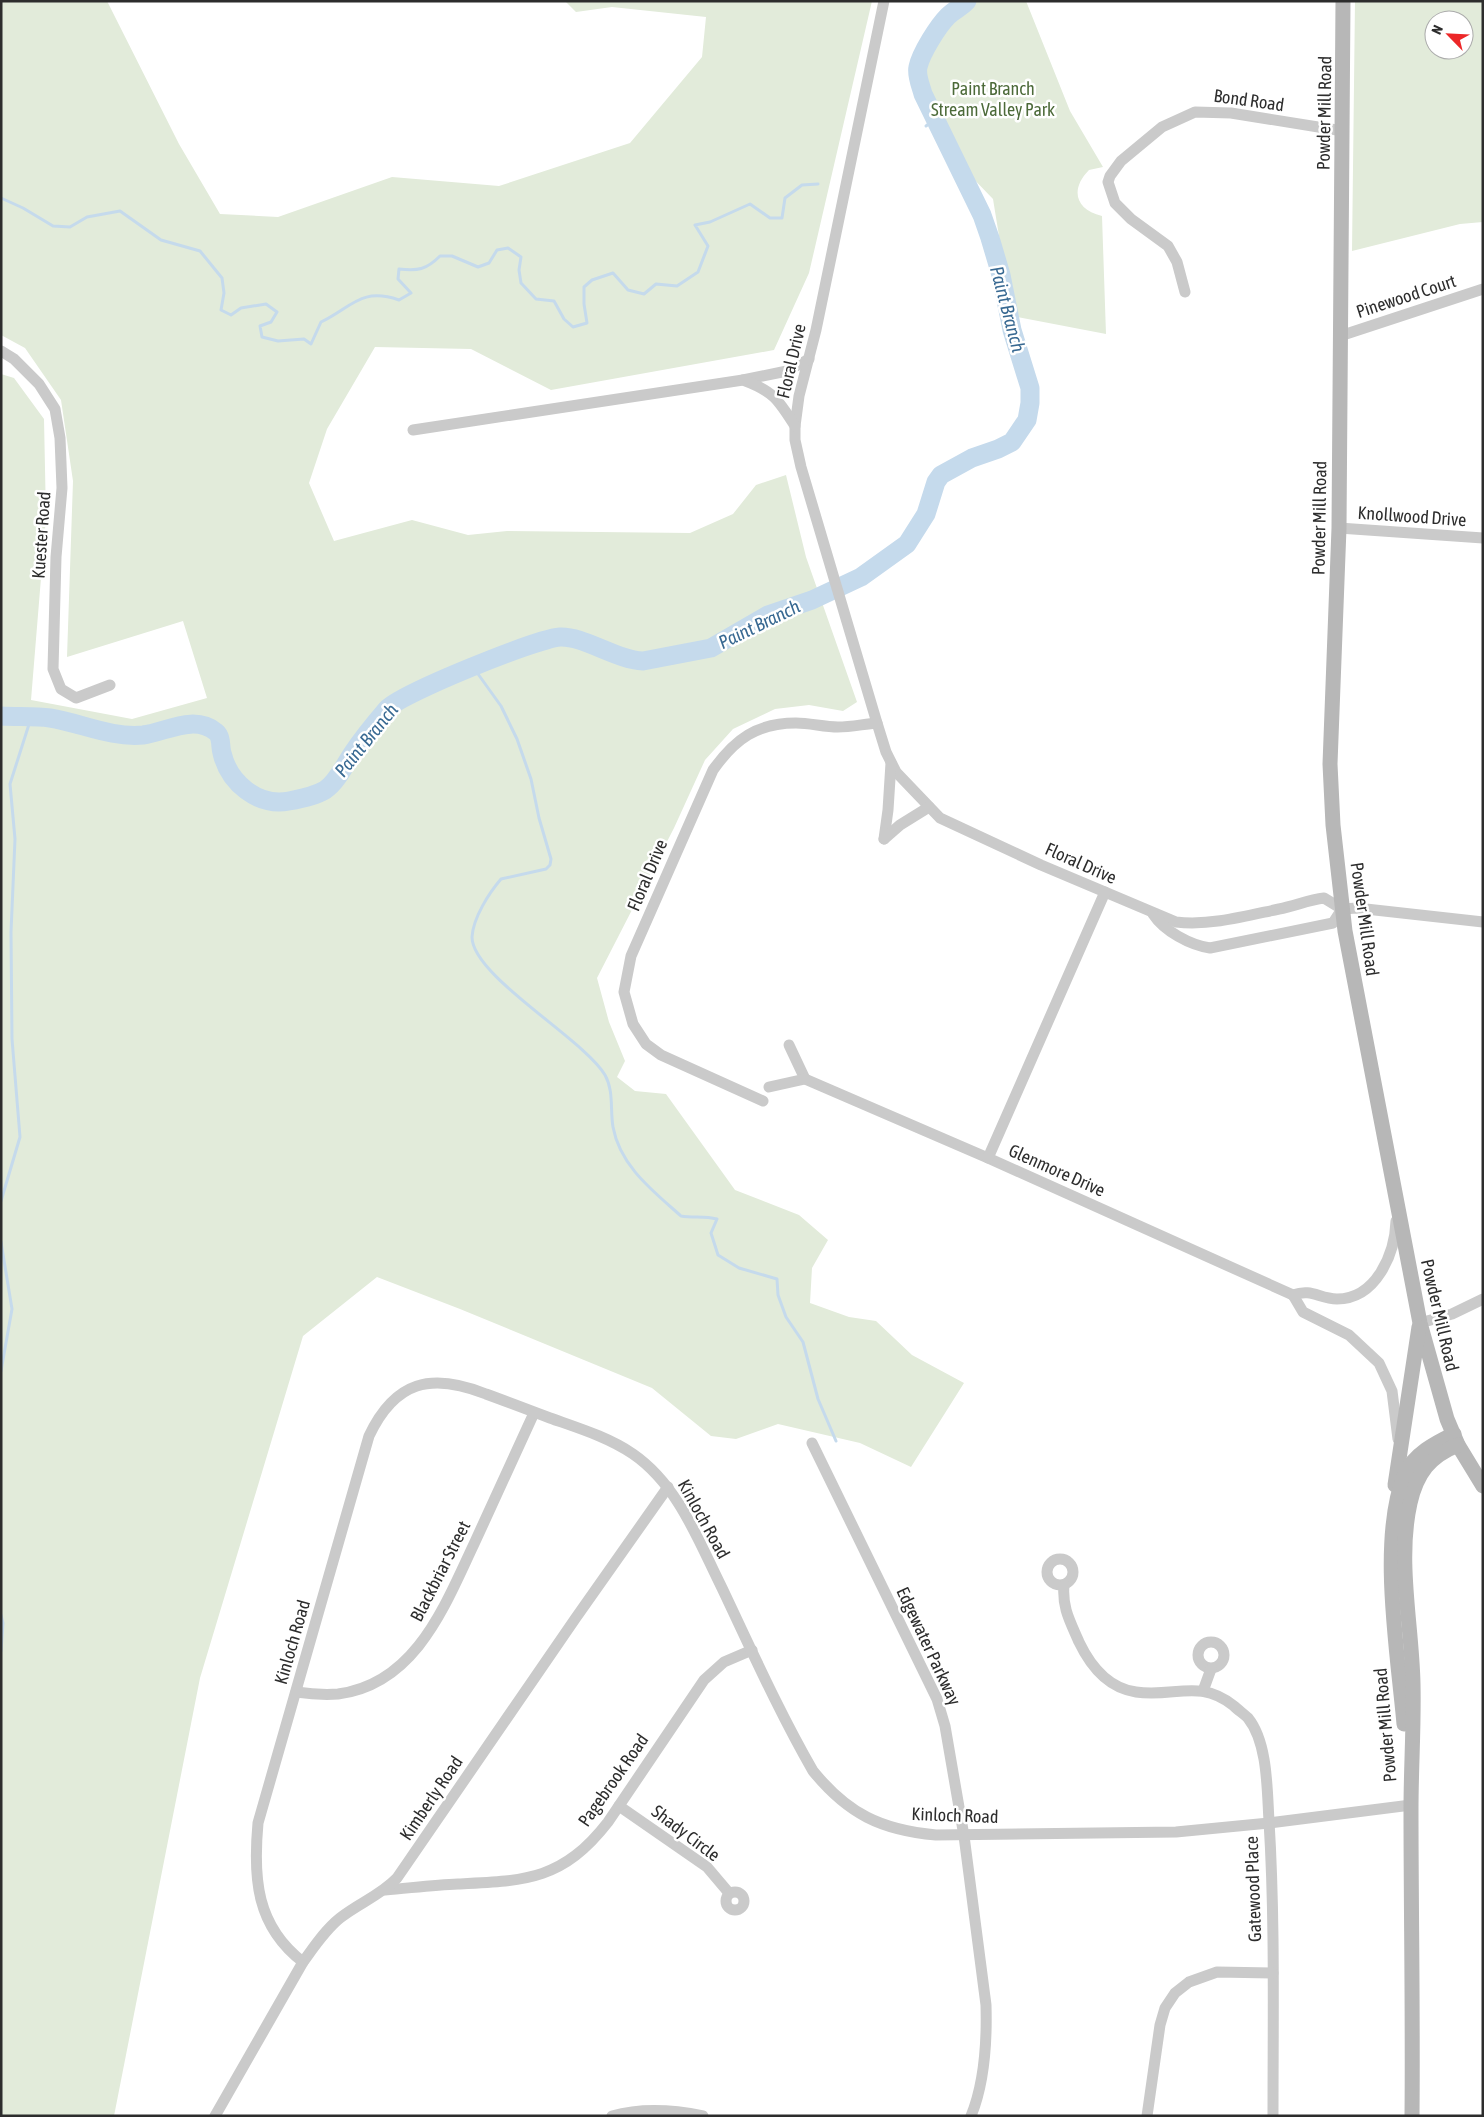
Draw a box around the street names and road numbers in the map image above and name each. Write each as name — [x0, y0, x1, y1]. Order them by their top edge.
street label: Powder Mill Road — [1313, 56, 1335, 170]
street label: Bond Road — [1212, 85, 1286, 115]
street label: Pinewood Court — [1354, 270, 1458, 322]
street label: Floral Drive — [772, 322, 810, 400]
street label: Powder Mill Road — [1308, 461, 1330, 575]
street label: Kuester Road — [27, 491, 55, 579]
street label: Knollwood Drive — [1357, 502, 1467, 530]
street label: Floral Drive — [623, 836, 671, 914]
street label: Floral Drive — [1042, 838, 1120, 888]
street label: Powder Mill Road — [1347, 861, 1383, 977]
street label: Glenmore Drive — [1006, 1139, 1108, 1201]
street label: Powder Mill Road — [1417, 1257, 1463, 1373]
street label: Kinloch Road — [674, 1476, 734, 1562]
street label: Blackbriar Street — [406, 1517, 474, 1625]
street label: Edgewater Parkway — [892, 1584, 966, 1708]
street label: Kinloch Road — [270, 1597, 314, 1687]
street label: Powder Mill Road — [1370, 1667, 1400, 1783]
street label: Pagebrook Road — [573, 1730, 653, 1830]
street label: Kimberly Road — [395, 1752, 467, 1844]
street label: Shady Circle — [648, 1801, 724, 1865]
street label: Kinloch Road — [911, 1803, 999, 1827]
street label: Gatewood Place — [1241, 1836, 1265, 1942]

